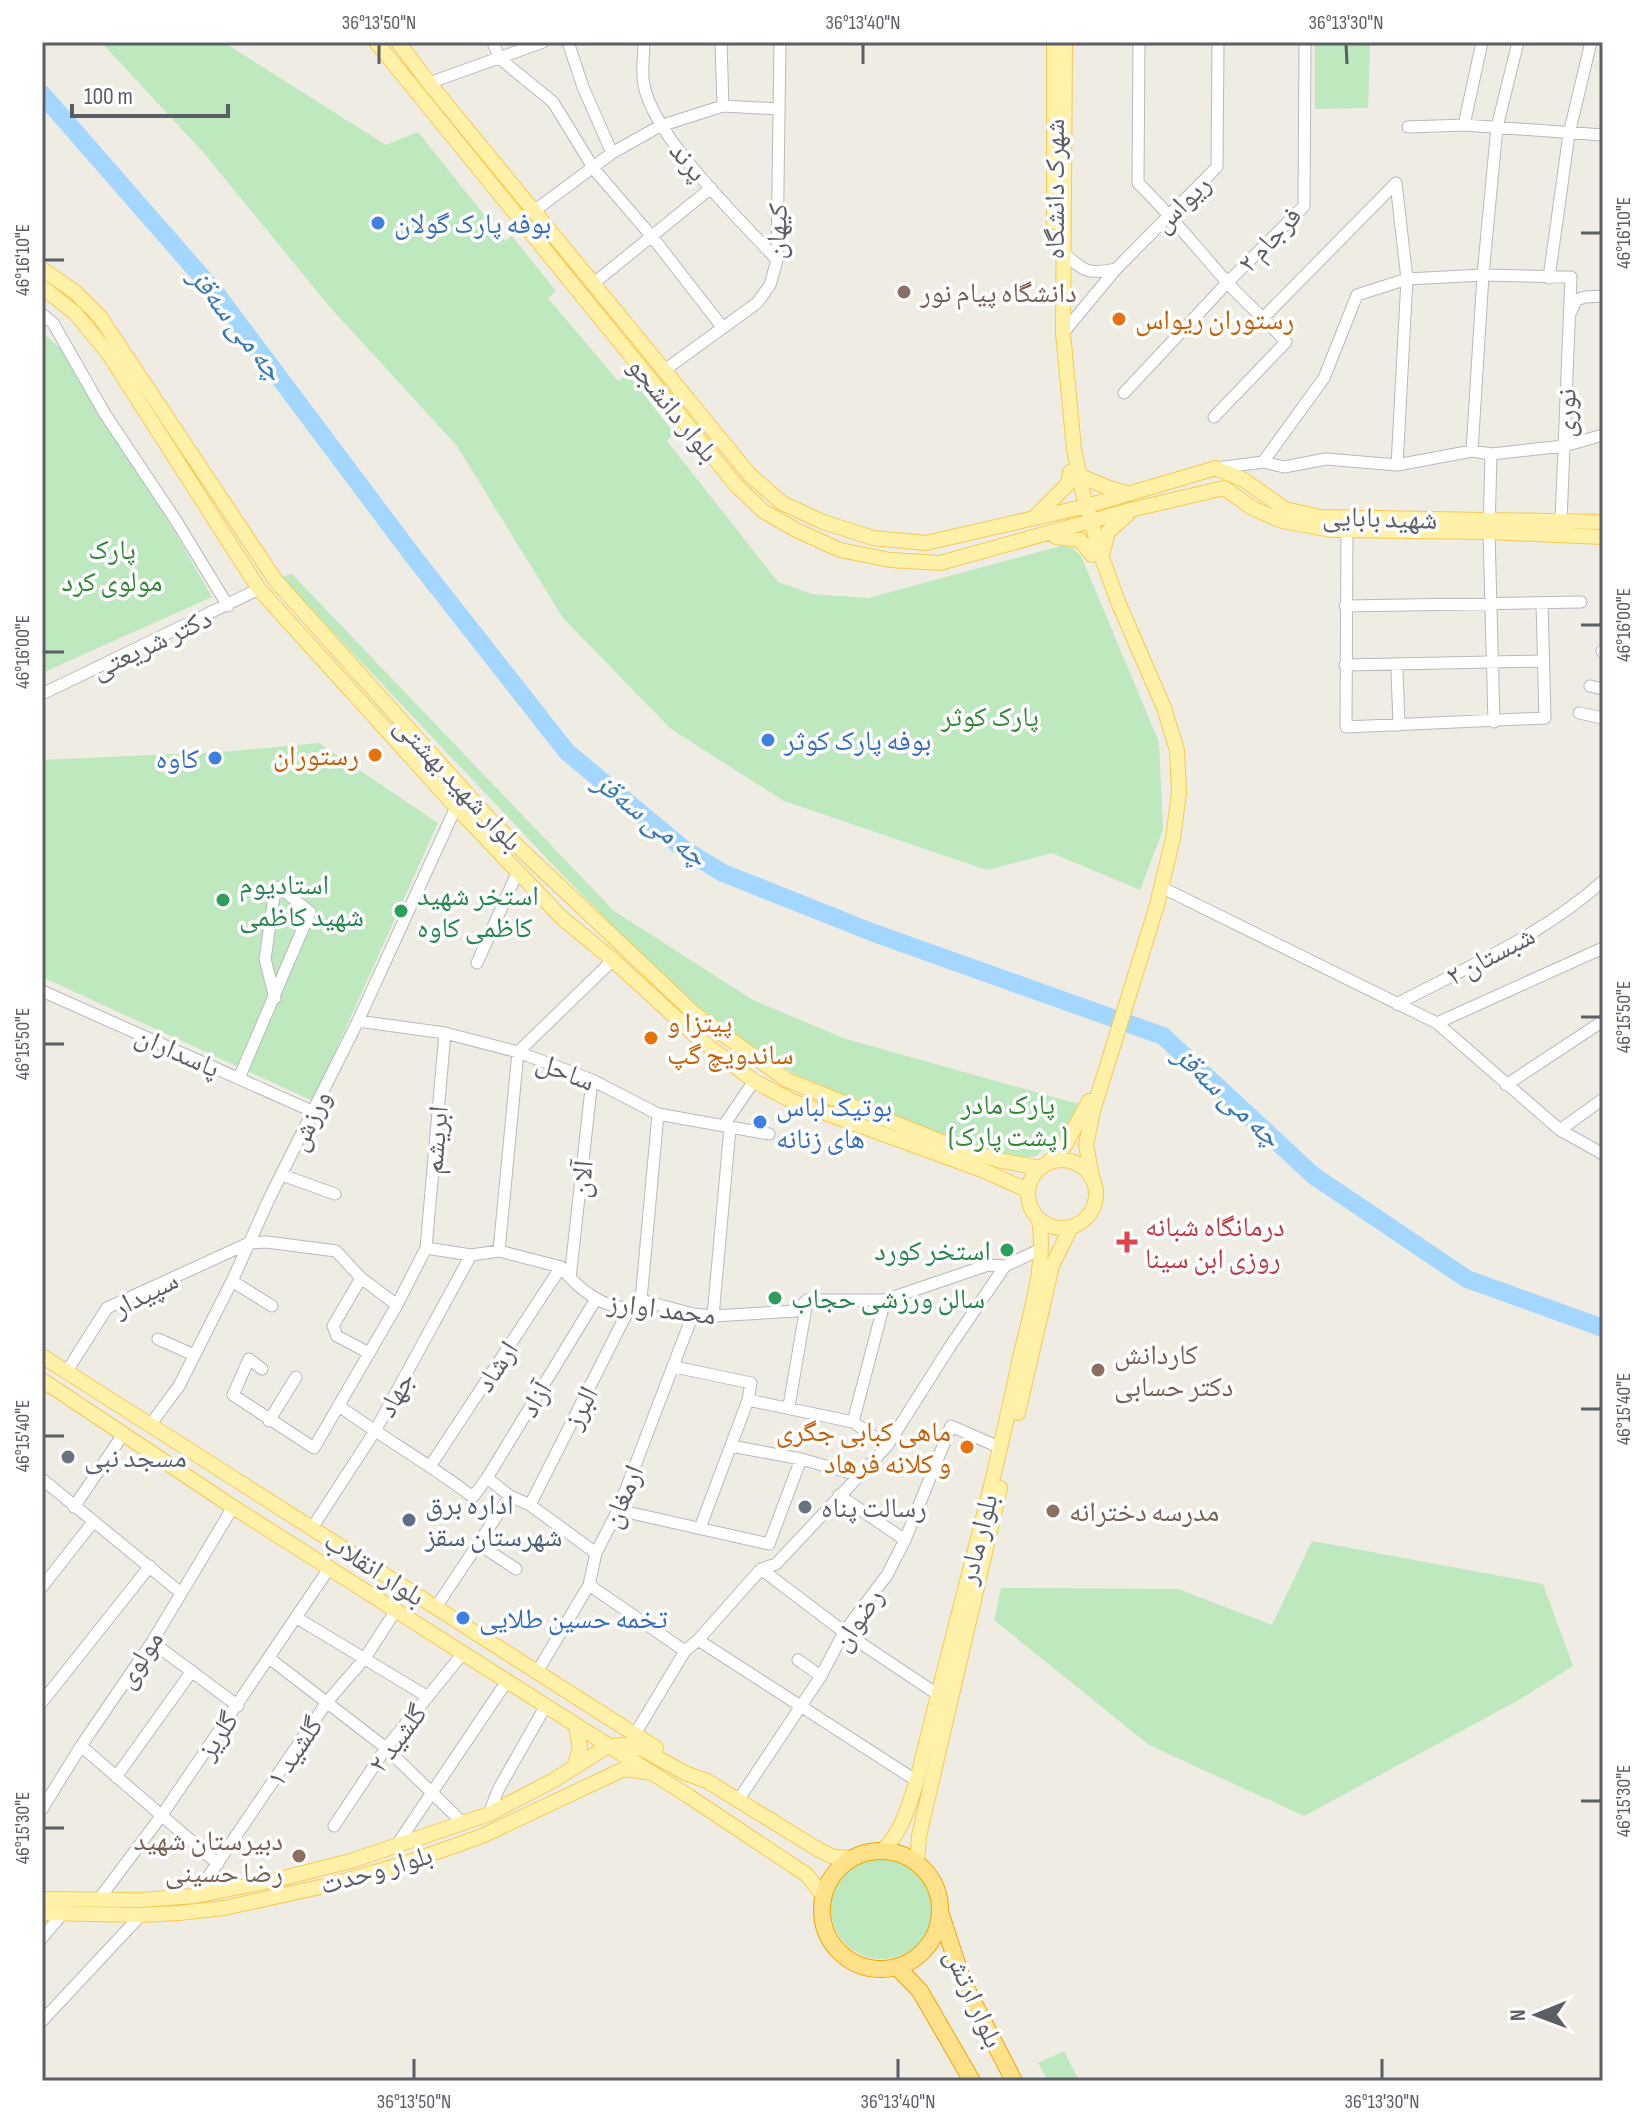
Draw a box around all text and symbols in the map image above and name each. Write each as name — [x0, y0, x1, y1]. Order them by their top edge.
text: 36°13'50"N — [342, 11, 416, 35]
text: 36°13'40"N — [826, 11, 900, 35]
text: 36°13'30"N — [1309, 11, 1383, 35]
scale bar — [72, 68, 228, 118]
text: 100 m — [84, 82, 133, 111]
street label: شهرک دانشگاه — [1039, 119, 1072, 259]
street label: پرند — [662, 135, 714, 189]
street label: ریواس — [1146, 168, 1218, 240]
text: 46°16'10"E — [1612, 197, 1636, 269]
street label: فرجام ۲ — [1231, 200, 1310, 281]
street label: کیهان — [760, 202, 795, 260]
place label: بوفه پارک گولان — [394, 208, 551, 241]
marker: بوفه پارک گولان — [369, 214, 387, 232]
text: 46°16'10"E — [11, 224, 35, 296]
water label: چە می سەقز — [179, 259, 292, 389]
place label: دانشگاه پیام نور — [919, 277, 1077, 311]
marker: دانشگاه پیام نور — [895, 283, 913, 301]
place label: رستوران ریواس — [1135, 304, 1294, 337]
marker: رستوران ریواس — [1110, 310, 1128, 328]
street label: بلوار دانشجو — [620, 351, 725, 469]
street label: نوری — [1549, 388, 1584, 438]
street label: شهید بابایی — [1322, 500, 1438, 537]
park label: پارک مولوی کرد — [61, 534, 163, 599]
text: 46°16'00"E — [1612, 588, 1636, 662]
street label: دکتر شریعتی — [86, 602, 217, 687]
text: 46°16'00"E — [11, 615, 35, 689]
park label: پارک کوثر — [940, 701, 1039, 734]
street label: بلوار شهید بهشتی — [387, 710, 529, 858]
place label: بوفه پارک کوثر — [783, 725, 931, 758]
marker: بوفه پارک کوثر — [759, 731, 777, 749]
place label: رستوران — [273, 740, 359, 773]
place label: کاوه — [156, 743, 199, 776]
marker: رستوران — [366, 746, 384, 764]
marker: کاوه — [206, 749, 224, 767]
water label: چە می سەقز — [585, 763, 715, 876]
place label: استادیوم شهید کاظمی — [239, 869, 364, 934]
place label: استخر شهید کاظمی کاوه — [417, 880, 539, 945]
marker: استادیوم شهید کاظمی — [214, 891, 232, 909]
marker: استخر شهید کاظمی کاوه — [392, 902, 410, 920]
street label: شبستان ۲ — [1441, 919, 1541, 993]
text: 46°15'50"E — [1612, 981, 1636, 1053]
place label: پیتزا و ساندویچ گپ — [667, 1007, 794, 1072]
text: 46°15'50"E — [11, 1008, 35, 1080]
street label: پاسداران — [130, 1019, 225, 1086]
marker: پیتزا و ساندویچ گپ — [642, 1029, 660, 1047]
water label: چە می سەقز — [1164, 1036, 1289, 1156]
street label: ساحل — [531, 1046, 599, 1099]
street label: ورزش — [282, 1085, 339, 1156]
park label: پارک مادر (پشت پارک ) — [948, 1089, 1068, 1154]
place label: بوتیک لباس های زنانه — [776, 1091, 892, 1156]
street label: ابریشم — [417, 1105, 457, 1176]
marker: بوتیک لباس های زنانه — [751, 1113, 769, 1131]
street label: آلان — [564, 1158, 601, 1200]
place label: درمانگاه شبانه روزی ابن سینا — [1145, 1211, 1285, 1276]
marker: درمانگاه شبانه روزی ابن سینا — [1116, 1231, 1138, 1253]
place label: استخر کورد — [874, 1235, 991, 1268]
marker: استخر کورد — [998, 1241, 1016, 1259]
street label: سپیدار — [106, 1264, 184, 1325]
place label: سالن ورزشی حجاب — [791, 1283, 985, 1316]
street label: محمد اوارز — [605, 1286, 718, 1332]
marker: سالن ورزشی حجاب — [766, 1289, 784, 1307]
street label: ارشاد — [469, 1335, 526, 1399]
place label: کاردانش دکتر حسابی — [1114, 1339, 1233, 1404]
marker: کاردانش دکتر حسابی — [1089, 1361, 1107, 1379]
street label: جهاد — [370, 1366, 422, 1423]
text: 46°15'40"E — [1612, 1373, 1636, 1445]
street label: آزاد — [513, 1375, 560, 1424]
street label: البرز — [556, 1381, 606, 1435]
text: 46°15'40"E — [11, 1400, 35, 1472]
place label: ماهی کبابی جگری و کلانه فرهاد — [776, 1416, 951, 1481]
marker: ماهی کبابی جگری و کلانه فرهاد — [958, 1438, 976, 1456]
place label: مسجد نبی — [84, 1442, 187, 1475]
marker: مسجد نبی — [59, 1448, 77, 1466]
street label: ارمغان — [595, 1460, 651, 1533]
place label: اداره برق شهرستان سقز — [424, 1489, 562, 1554]
street label: بلوار مادر — [951, 1491, 1006, 1589]
place label: رسالت پناه — [821, 1492, 927, 1525]
place label: مدرسه دخترانه — [1069, 1496, 1219, 1529]
marker: رسالت پناه — [796, 1498, 814, 1516]
marker: مدرسه دخترانه — [1044, 1502, 1062, 1520]
marker: اداره برق شهرستان سقز — [400, 1511, 418, 1529]
street label: بلوار انقلاب — [318, 1525, 431, 1614]
street label: رضوان — [825, 1582, 891, 1658]
place label: تخمه حسین طلایی — [479, 1603, 668, 1636]
marker: تخمه حسین طلایی — [454, 1609, 472, 1627]
street label: مولوی — [109, 1625, 171, 1695]
street label: گلشید ۲ — [362, 1698, 435, 1780]
street label: گلریز — [190, 1705, 246, 1767]
street label: گلشید ۱ — [260, 1710, 331, 1793]
text: 46°15'30"E — [1612, 1765, 1636, 1837]
text: 46°15'30"E — [11, 1792, 35, 1864]
place label: دبیرستان شهید رضا حسینی — [133, 1825, 283, 1890]
street label: بلوار وحدت — [316, 1839, 436, 1902]
marker: دبیرستان شهید رضا حسینی — [290, 1847, 308, 1865]
street label: بلوار ارتش — [937, 1944, 1010, 2053]
north arrow — [1497, 1975, 1577, 2055]
text: N — [1505, 2009, 1532, 2021]
text: 36°13'50"N — [377, 2090, 451, 2114]
text: 36°13'40"N — [861, 2090, 935, 2114]
text: 36°13'30"N — [1345, 2090, 1419, 2114]

